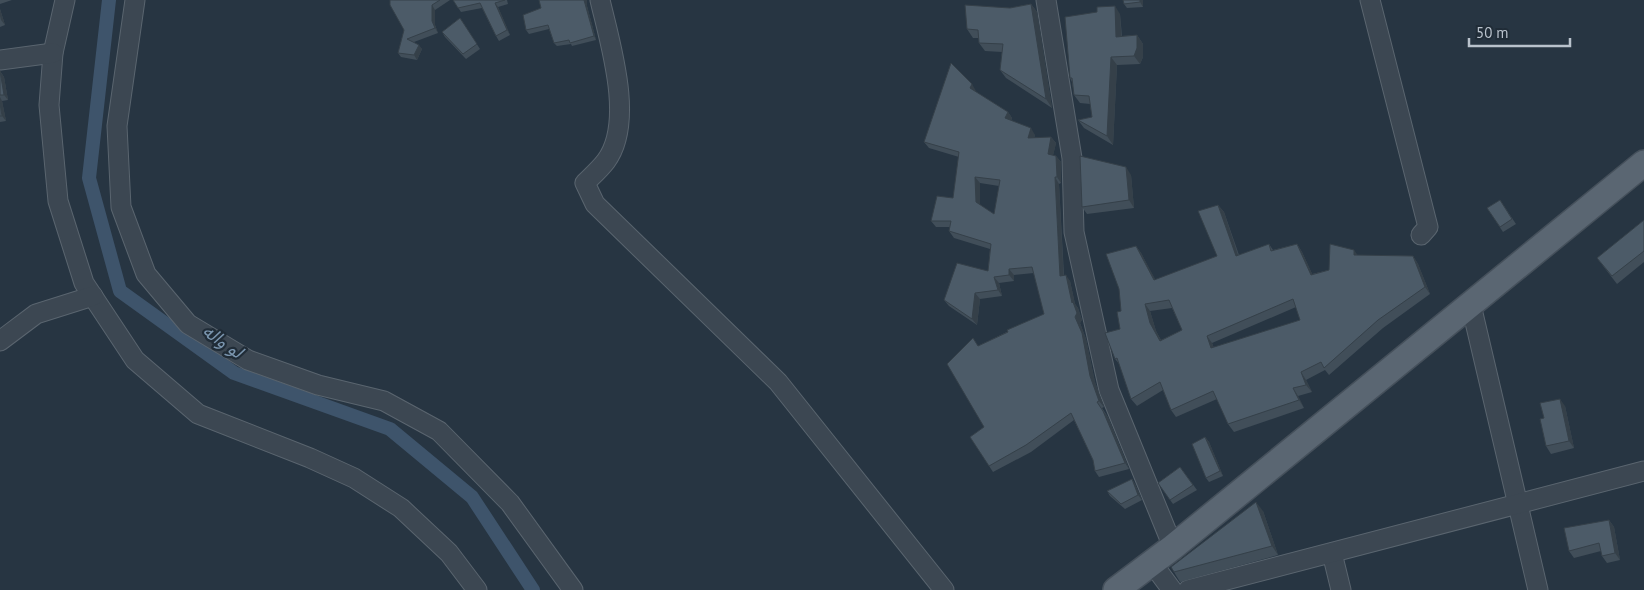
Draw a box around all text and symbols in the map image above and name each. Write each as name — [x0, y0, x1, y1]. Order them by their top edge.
scale bar — [1469, 15, 1570, 47]
text: 50 m — [1476, 23, 1509, 42]
water label: لو واله — [198, 319, 249, 364]

